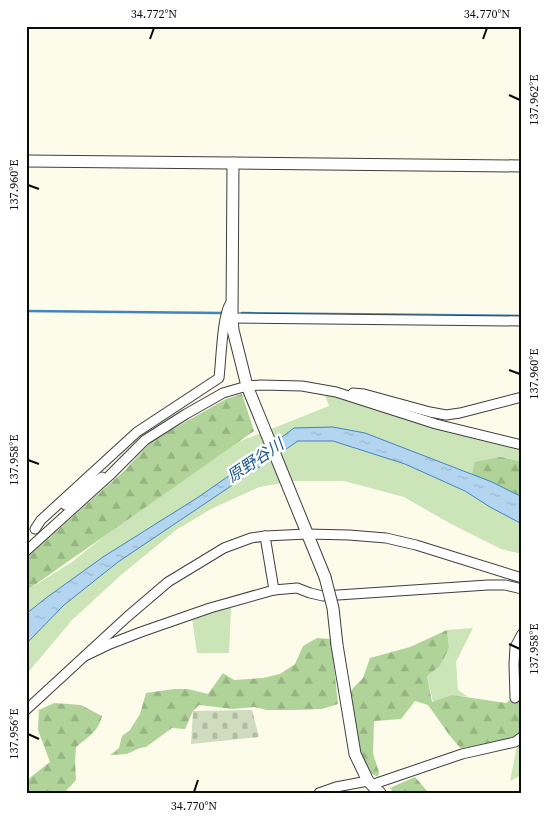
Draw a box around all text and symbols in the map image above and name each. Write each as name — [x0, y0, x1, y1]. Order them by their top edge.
text: 34.772°N — [131, 6, 177, 22]
text: 34.770°N — [464, 6, 510, 22]
text: 137.962°E — [526, 75, 542, 125]
text: 137.960°E — [6, 160, 22, 210]
text: 137.960°E — [526, 349, 542, 399]
water label: 原野谷川 — [222, 432, 289, 487]
text: 137.958°E — [6, 435, 22, 485]
text: 137.958°E — [526, 624, 542, 674]
text: 137.956°E — [6, 709, 22, 759]
text: 34.770°N — [171, 798, 217, 814]

